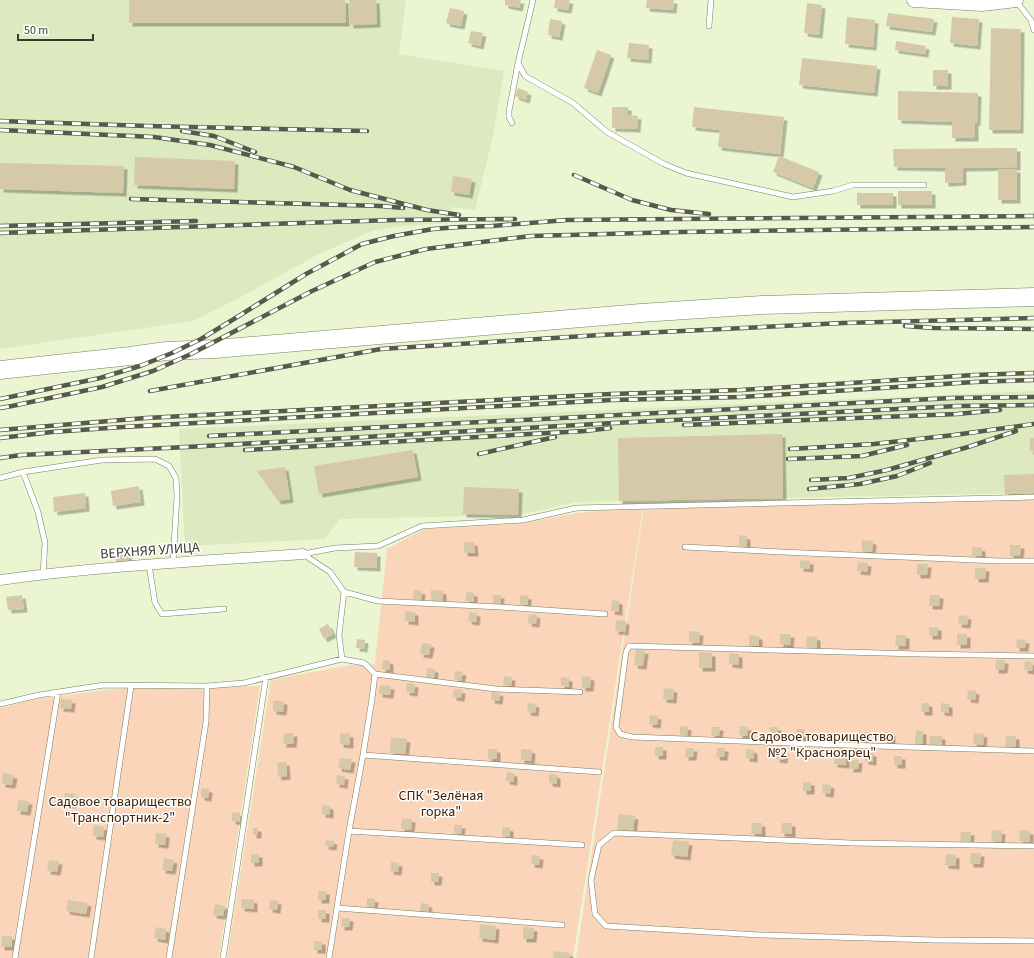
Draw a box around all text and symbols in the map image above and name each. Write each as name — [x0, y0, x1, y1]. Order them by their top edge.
scale bar — [18, 16, 93, 42]
text: 50 m — [24, 22, 48, 39]
street label: ВЕРХНЯЯ УЛИЦА — [100, 538, 201, 564]
park label: Садовое товарищество №2 "Красноярец" — [750, 727, 894, 763]
park label: СПК "Зелёная горка" — [398, 786, 484, 822]
park label: Садовое товарищество "Транспортник-2" — [48, 792, 192, 828]

